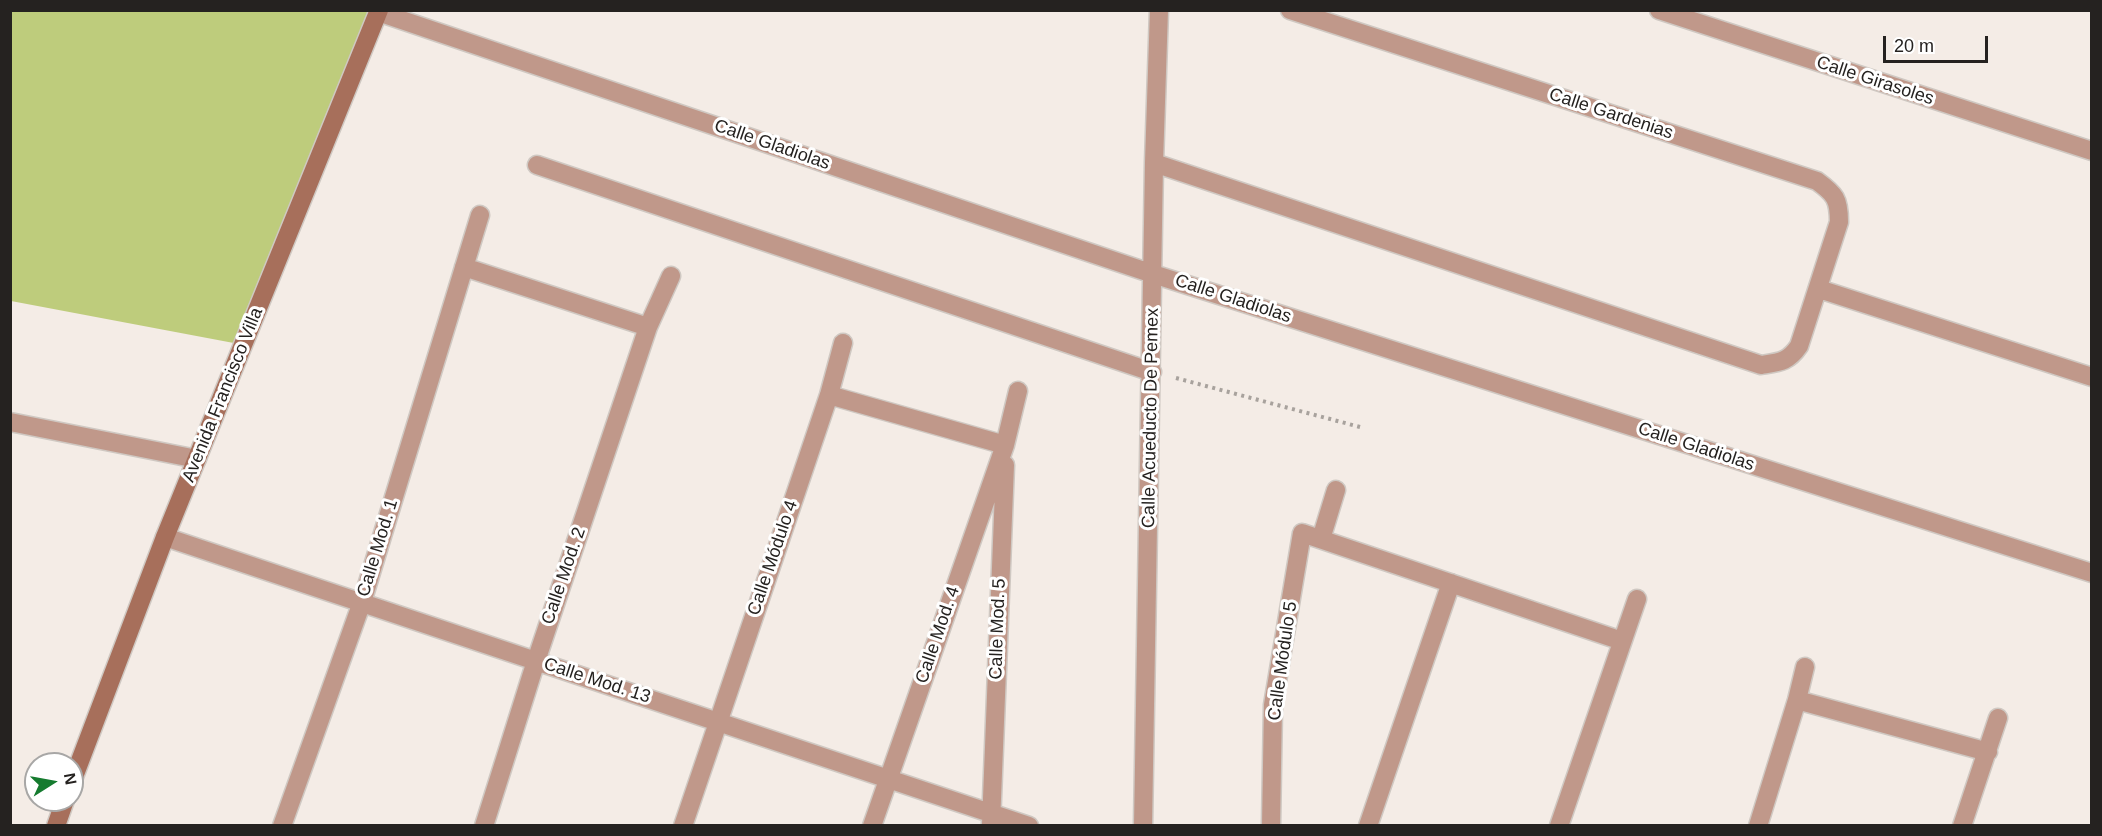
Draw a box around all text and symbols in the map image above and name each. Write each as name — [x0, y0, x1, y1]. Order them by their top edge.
scale bar — [1886, 24, 1991, 62]
text: 20 m — [1894, 36, 1934, 56]
street label: Calle Girasoles — [1814, 52, 1936, 110]
street label: Calle Gardenias — [1546, 84, 1676, 144]
street label: Calle Gladiolas — [711, 115, 833, 175]
street label: Calle Gladiolas — [1172, 270, 1294, 328]
street label: Avenida Francisco Villa — [178, 305, 268, 485]
street label: Calle Acueducto De Pemex — [1138, 308, 1164, 528]
street label: Calle Gladiolas — [1635, 418, 1757, 476]
street label: Calle Mod. 1 — [353, 497, 403, 599]
street label: Calle Módulo 4 — [743, 498, 803, 618]
street label: Calle Mod. 2 — [537, 525, 591, 627]
street label: Calle Mod. 5 — [985, 578, 1011, 680]
street label: Calle Mod. 4 — [911, 584, 965, 686]
street label: Calle Módulo 5 — [1264, 600, 1302, 722]
street label: Calle Mod. 13 — [541, 654, 653, 708]
north arrow — [24, 752, 84, 812]
text: N — [61, 772, 80, 786]

